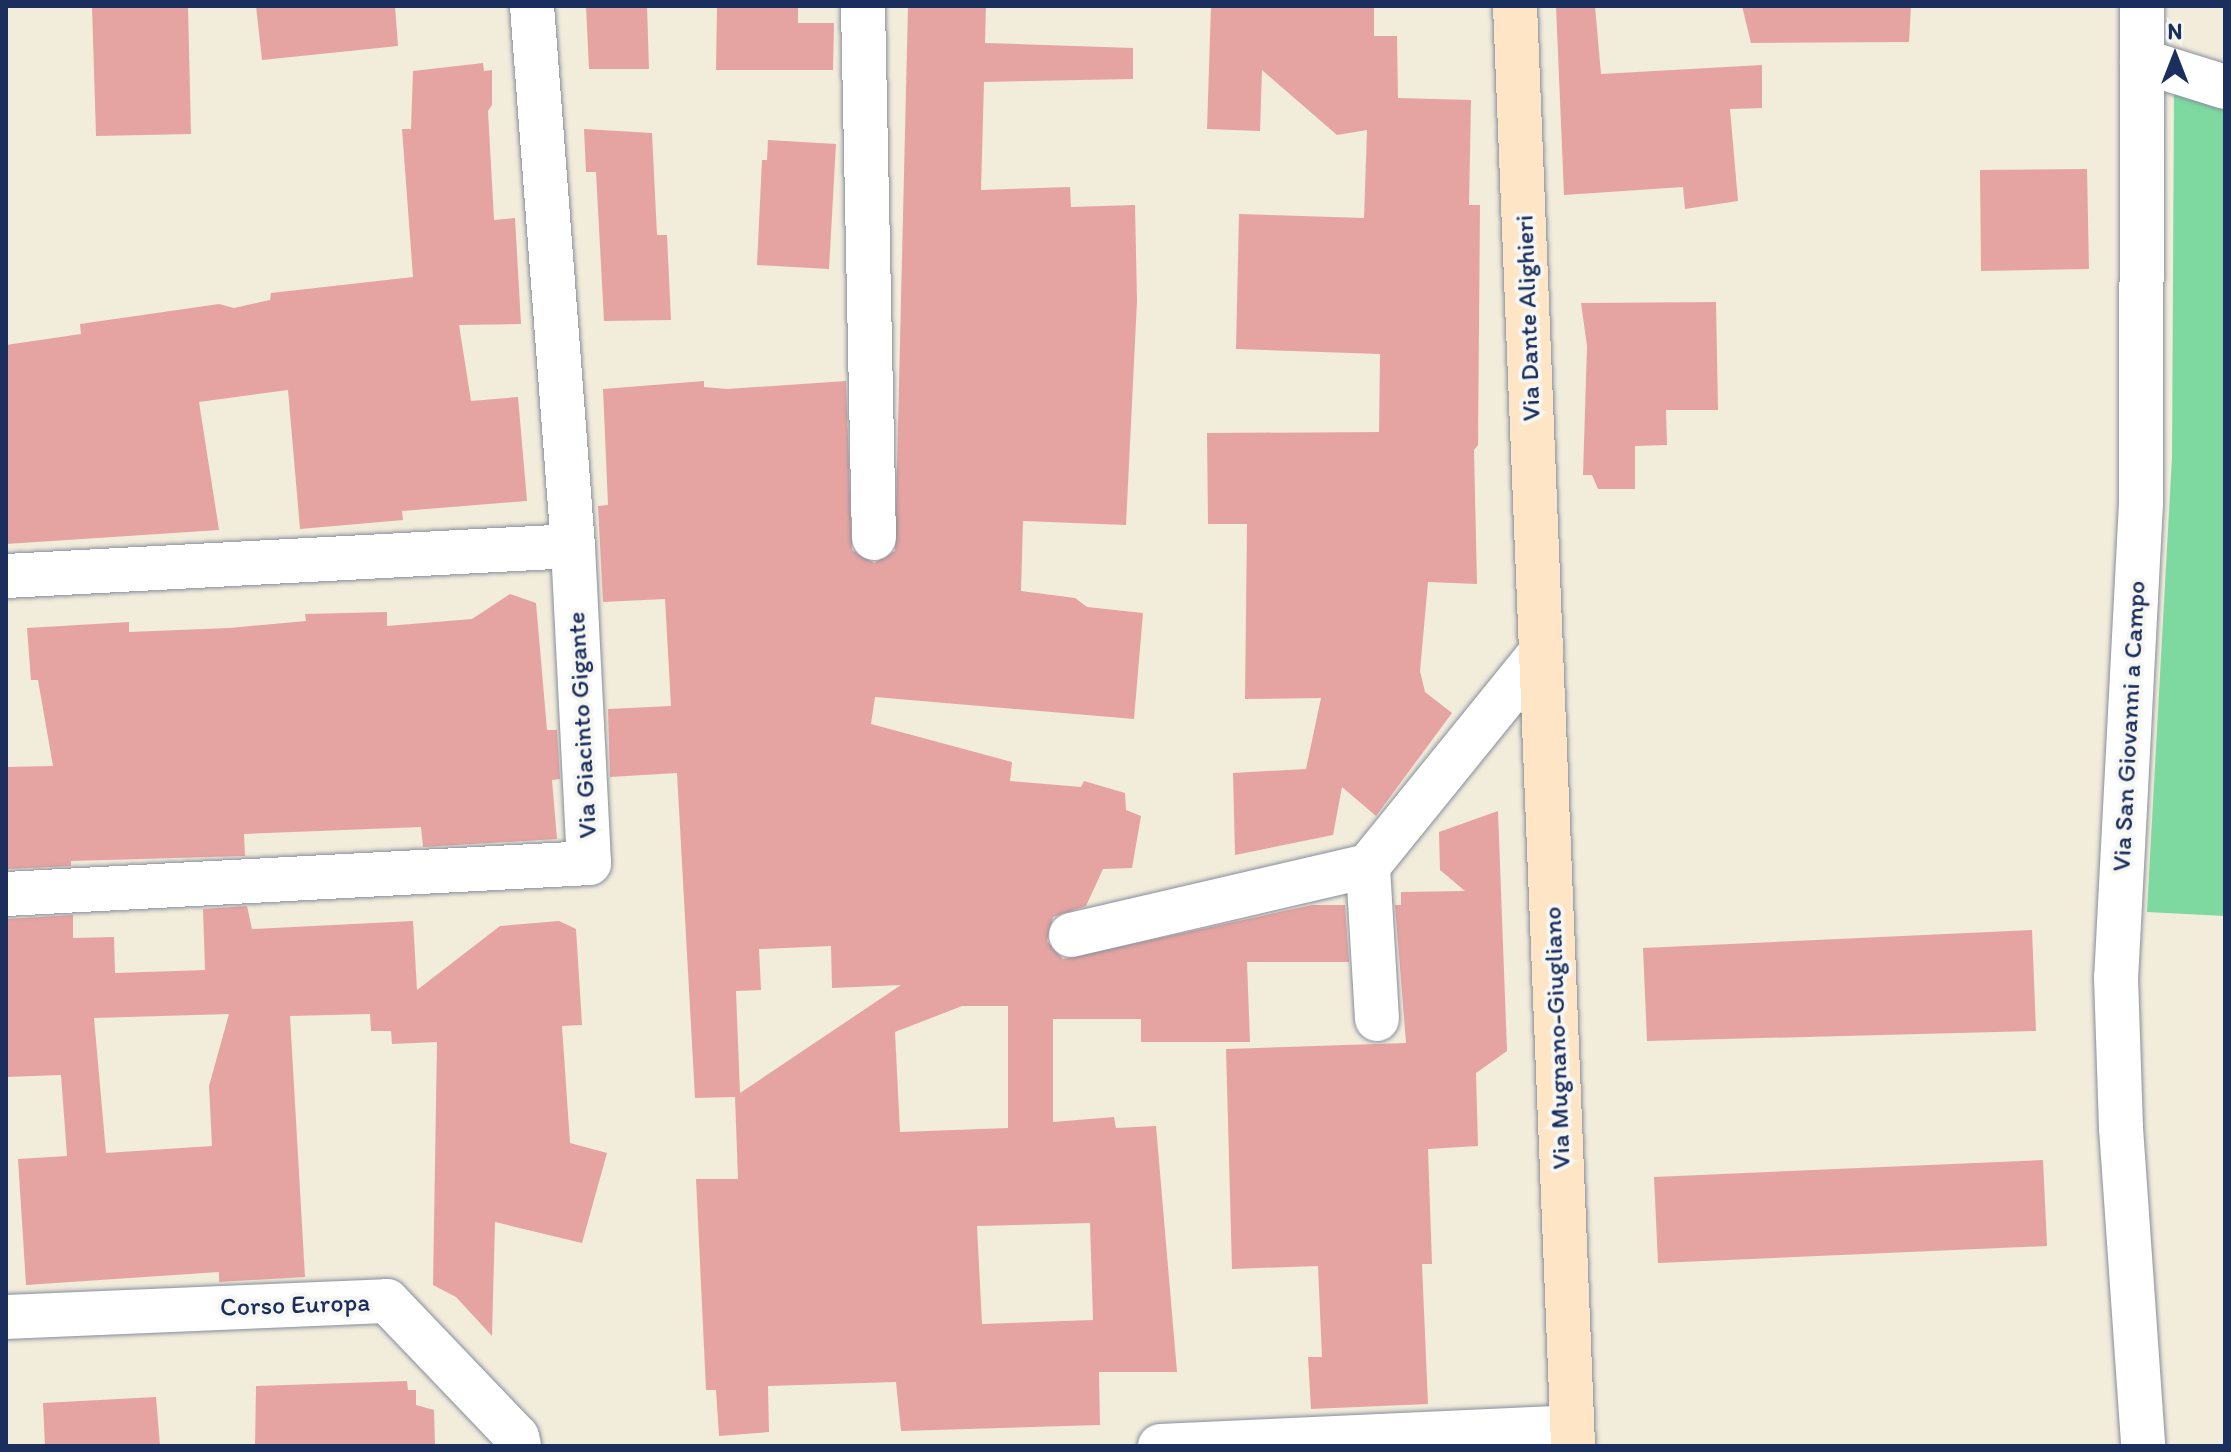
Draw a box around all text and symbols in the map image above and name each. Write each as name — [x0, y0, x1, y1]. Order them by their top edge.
north arrow — [2135, 16, 2215, 96]
text: N — [2168, 18, 2182, 45]
street label: Via Dante Alighieri — [1509, 214, 1547, 422]
street label: Via San Giovanni a Campo — [2106, 580, 2152, 872]
street label: Via Giacinto Gigante — [560, 611, 604, 839]
street label: Via Mugnano-Giugliano — [1537, 907, 1577, 1169]
street label: Corso Europa — [220, 1287, 370, 1323]

